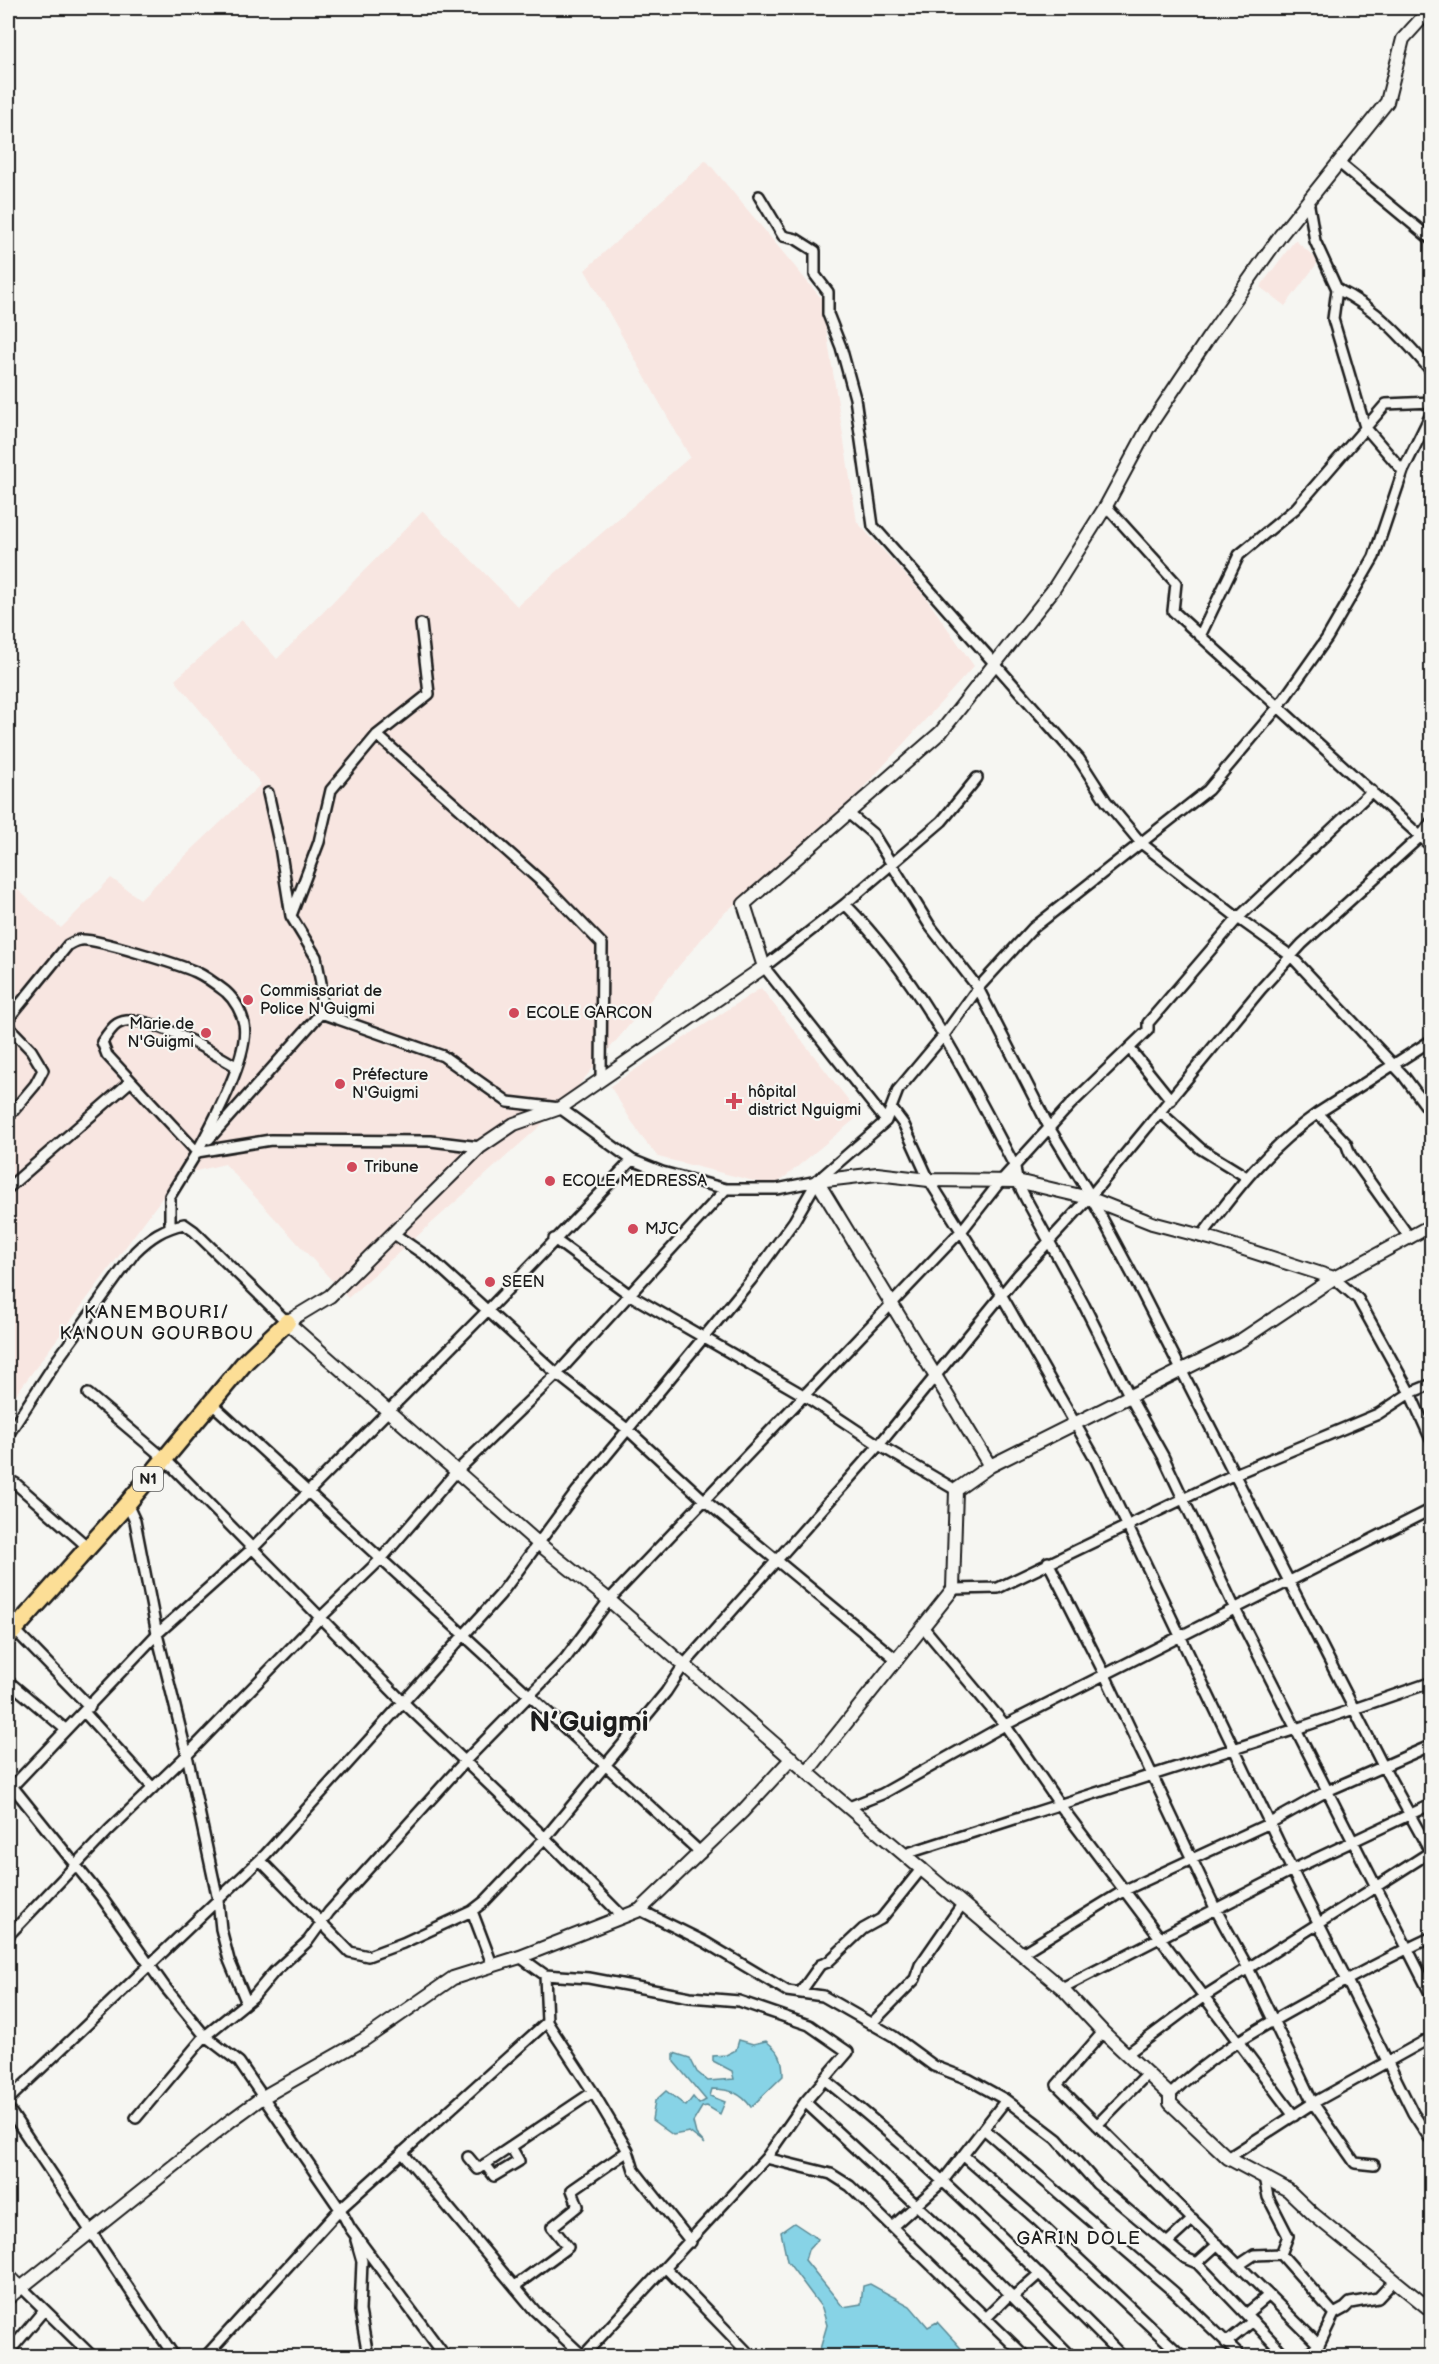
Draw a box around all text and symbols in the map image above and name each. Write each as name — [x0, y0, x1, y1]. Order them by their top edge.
place label: Commissariat de Police N'Guigmi — [260, 982, 383, 1019]
marker: Commissariat de Police N'Guigmi — [241, 993, 255, 1007]
place label: ECOLE GARCON — [526, 1004, 652, 1023]
marker: ECOLE GARCON — [507, 1006, 521, 1020]
place label: Marie de N'Guigmi — [128, 1015, 195, 1052]
marker: Marie de N'Guigmi — [199, 1026, 213, 1040]
place label: Préfecture N'Guigmi — [352, 1066, 429, 1103]
marker: Préfecture N'Guigmi — [333, 1077, 347, 1091]
place label: hôpital district Nguigmi — [748, 1083, 861, 1120]
marker: hôpital district Nguigmi — [725, 1092, 743, 1110]
place label: Tribune — [364, 1158, 419, 1177]
marker: Tribune — [345, 1160, 359, 1174]
place label: ECOLE MEDRESSA — [562, 1172, 707, 1191]
marker: ECOLE MEDRESSA — [543, 1174, 557, 1188]
place label: MJC — [645, 1220, 679, 1239]
marker: MJC — [626, 1222, 640, 1236]
place label: SEEN — [502, 1273, 545, 1292]
marker: SEEN — [483, 1275, 497, 1289]
district label: KANEMBOURI/ KANOUN GOURBOU — [60, 1302, 254, 1344]
road number: N1 — [133, 1467, 163, 1491]
district label: N’Guigmi — [529, 1706, 649, 1739]
district label: GARIN DOLE — [1017, 2228, 1141, 2249]

